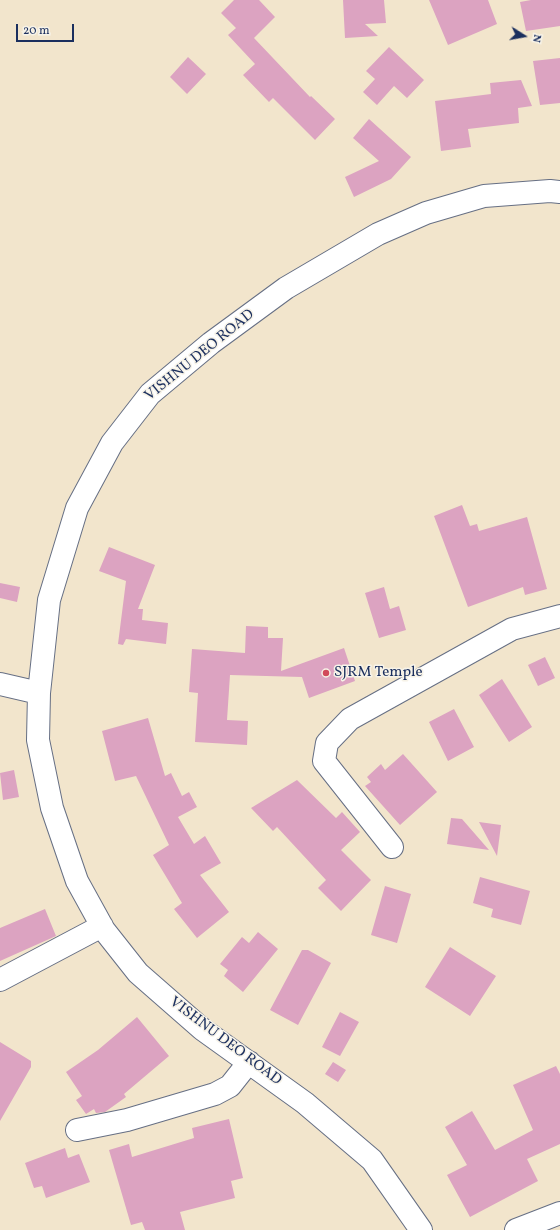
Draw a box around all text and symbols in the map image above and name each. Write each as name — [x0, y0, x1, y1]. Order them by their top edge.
scale bar — [18, 16, 76, 42]
north arrow — [504, 16, 544, 56]
text: 20 m — [23, 23, 50, 39]
text: N — [528, 33, 544, 44]
street label: VISHNU DEO ROAD — [142, 306, 258, 406]
place label: SJRM Temple — [334, 664, 423, 682]
marker: SJRM Temple — [321, 668, 331, 678]
street label: VISHNU DEO ROAD — [165, 994, 285, 1090]

